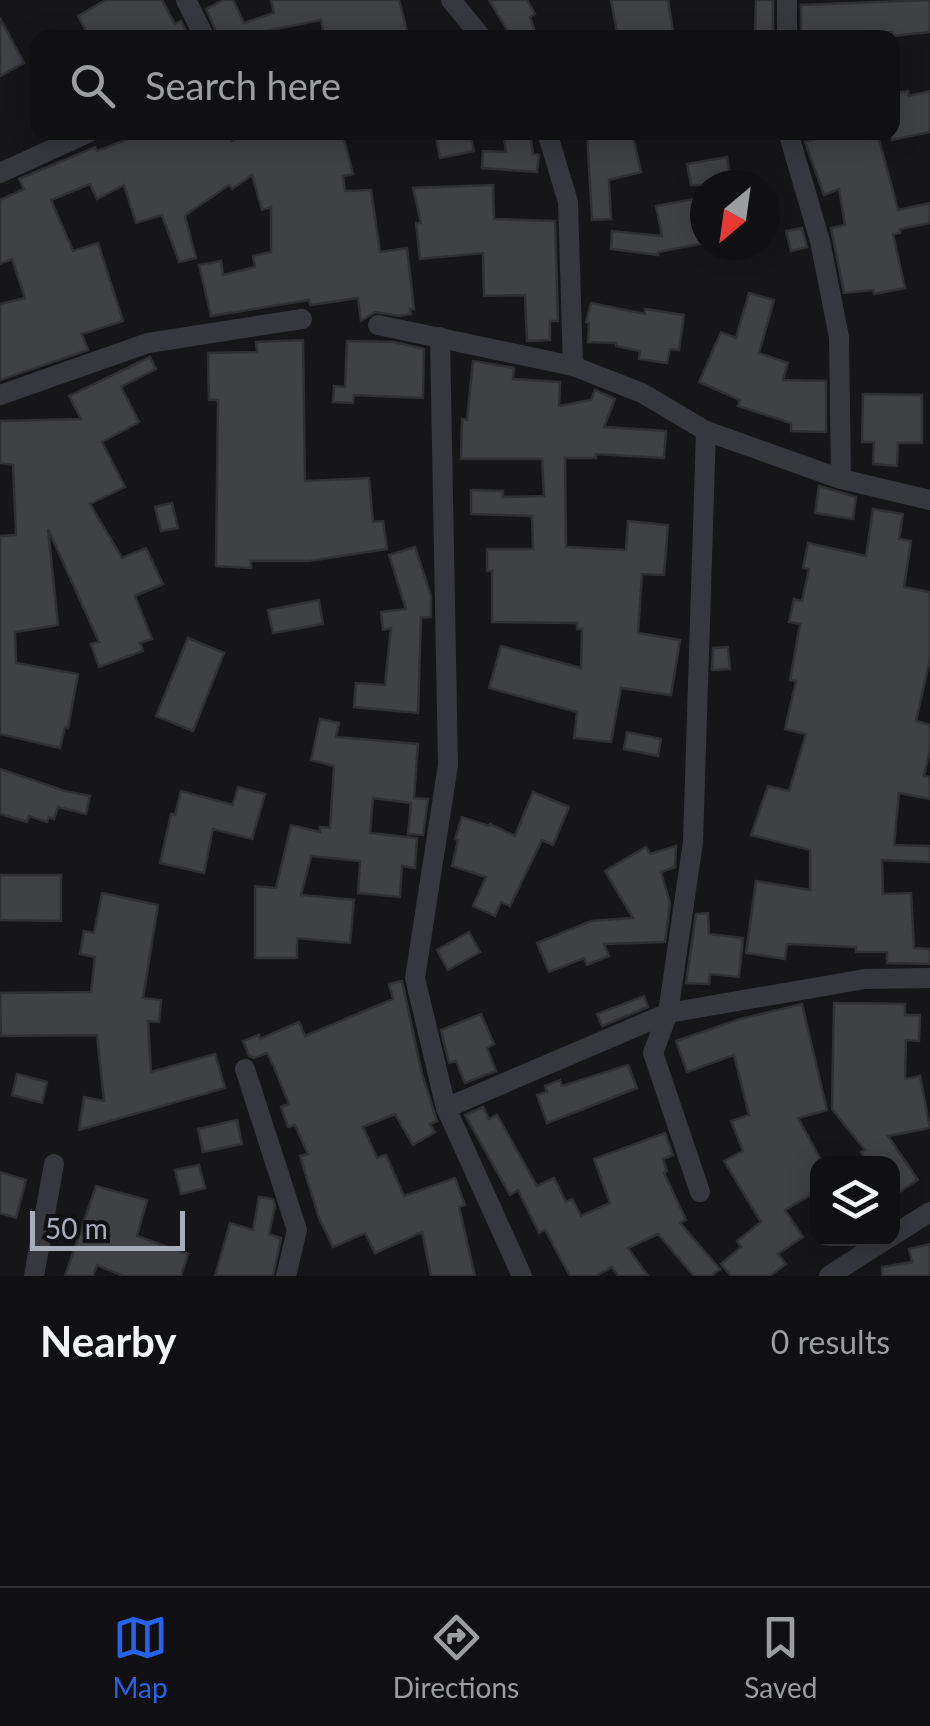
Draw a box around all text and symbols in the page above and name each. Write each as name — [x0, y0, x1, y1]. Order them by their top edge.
search box — [30, 30, 900, 140]
icon: search — [65, 58, 120, 113]
text: Search here — [145, 62, 341, 108]
north arrow — [690, 170, 780, 260]
map controls — [810, 1156, 900, 1246]
button: layers — [810, 1156, 900, 1246]
scale bar — [30, 1206, 185, 1250]
text: 50 m — [45, 1211, 108, 1245]
text: Nearby — [40, 1316, 177, 1366]
text: 0 results — [771, 1322, 890, 1361]
tab: Map — [113, 1610, 168, 1704]
tab: Directions — [393, 1610, 519, 1704]
tab: Saved — [744, 1610, 817, 1704]

